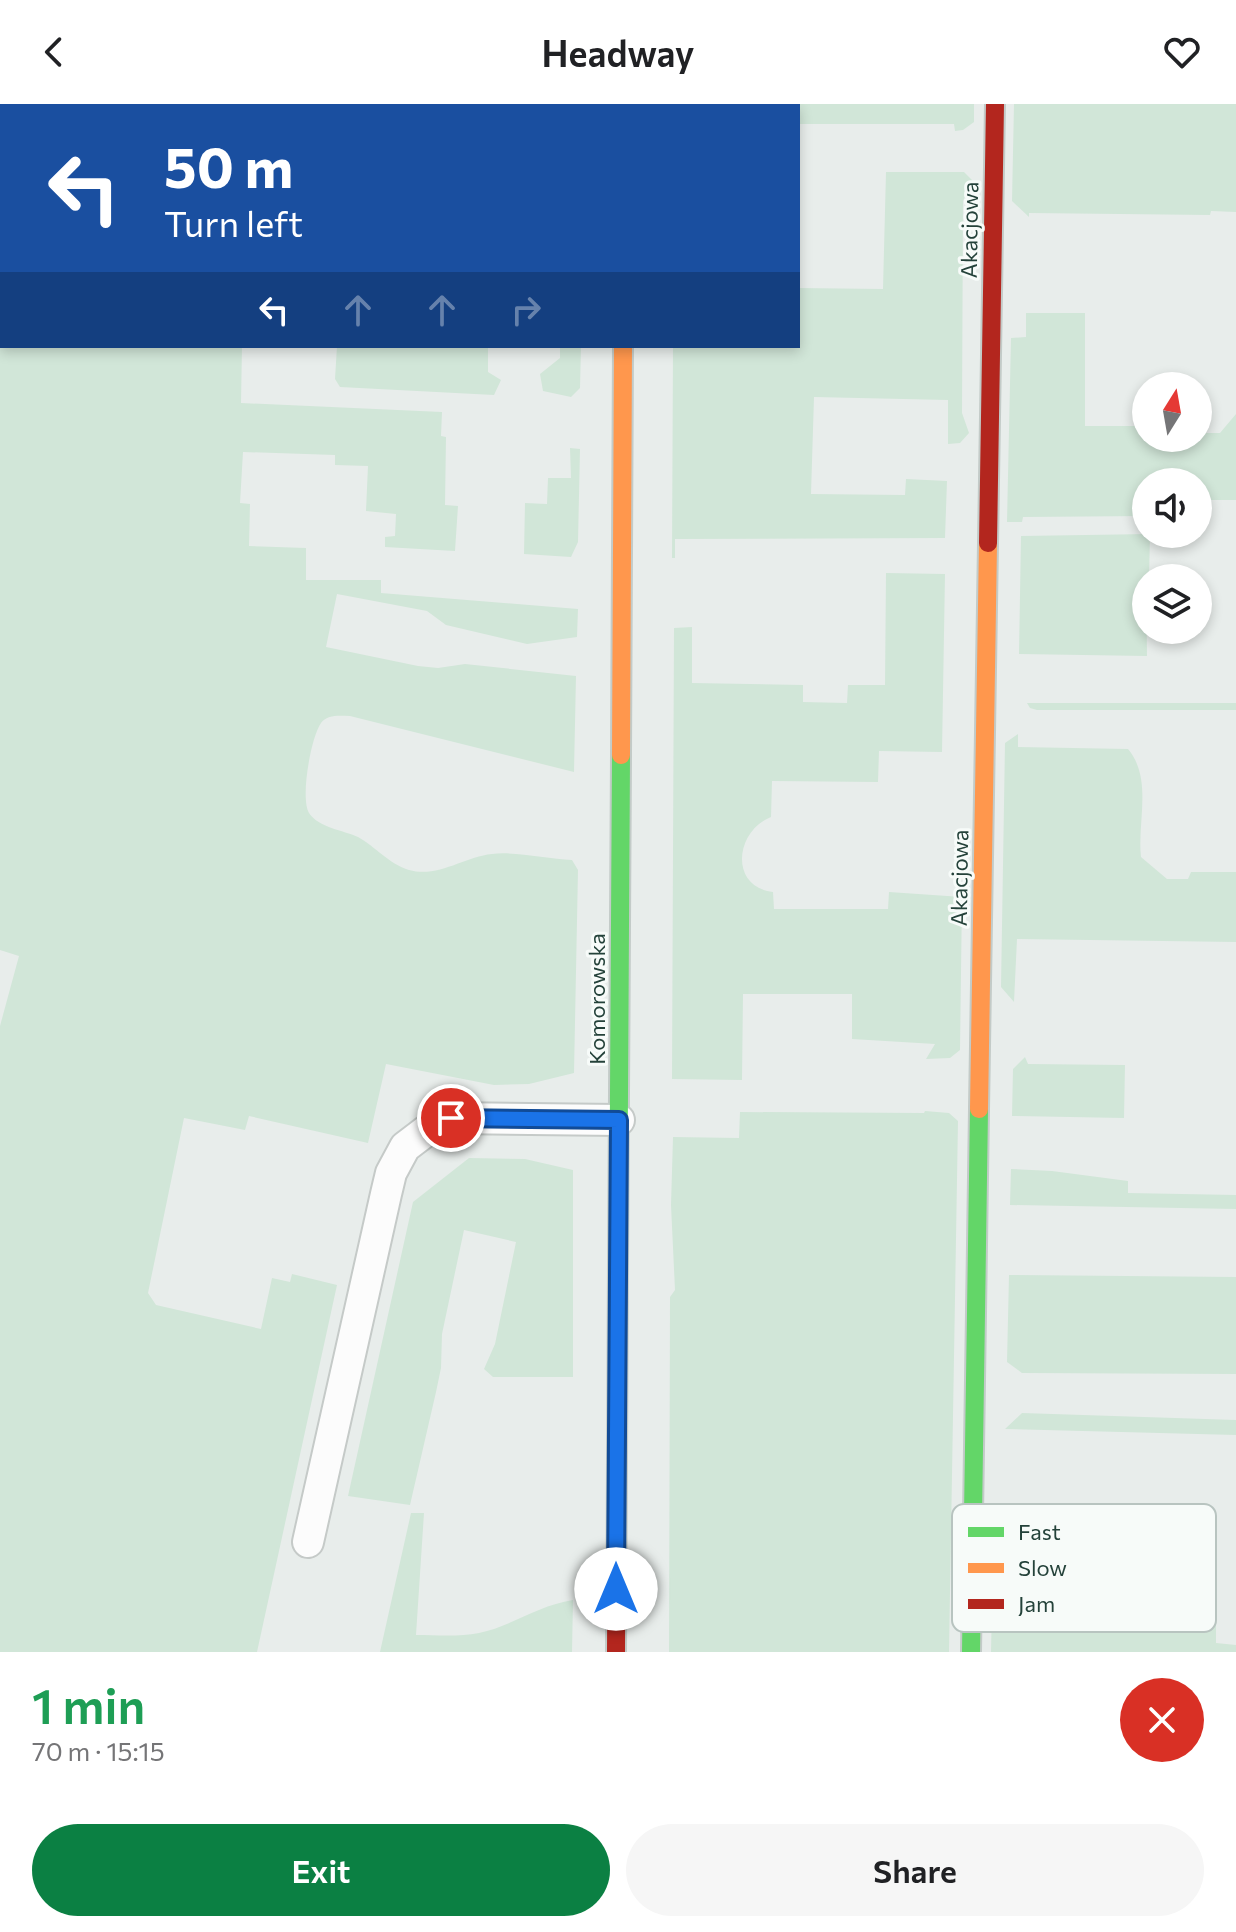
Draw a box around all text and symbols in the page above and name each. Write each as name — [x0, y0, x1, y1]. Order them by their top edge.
icon: back — [32, 30, 76, 74]
text: Headway — [541, 30, 695, 74]
icon: heart — [1160, 30, 1204, 74]
text: 50 m — [164, 131, 293, 200]
icon: left — [32, 136, 136, 240]
street label: Akacjowa — [955, 181, 983, 279]
text: Turn left — [164, 200, 303, 244]
icon: left — [252, 288, 296, 332]
icon: ahead — [336, 288, 380, 332]
icon: ahead — [420, 288, 464, 332]
icon: right — [504, 288, 548, 332]
north arrow — [1132, 372, 1212, 452]
map controls — [1132, 372, 1212, 644]
button: sound — [1132, 468, 1212, 548]
button: layers — [1132, 564, 1212, 644]
street label: Akacjowa — [945, 829, 973, 927]
street label: Komorowska — [583, 933, 610, 1065]
pin — [417, 1084, 485, 1152]
icon: arrive — [429, 1096, 473, 1140]
legend — [952, 1504, 1216, 1632]
text: Fast — [1018, 1518, 1061, 1545]
position arrow — [574, 1547, 658, 1631]
text: Slow — [1018, 1554, 1067, 1581]
text: Jam — [1018, 1590, 1055, 1617]
text: 1 min — [32, 1675, 145, 1734]
button: close — [1120, 1678, 1204, 1762]
text: 70 m · 15:15 — [32, 1735, 165, 1766]
button: Exit — [32, 1824, 610, 1916]
button: Share — [626, 1824, 1204, 1916]

